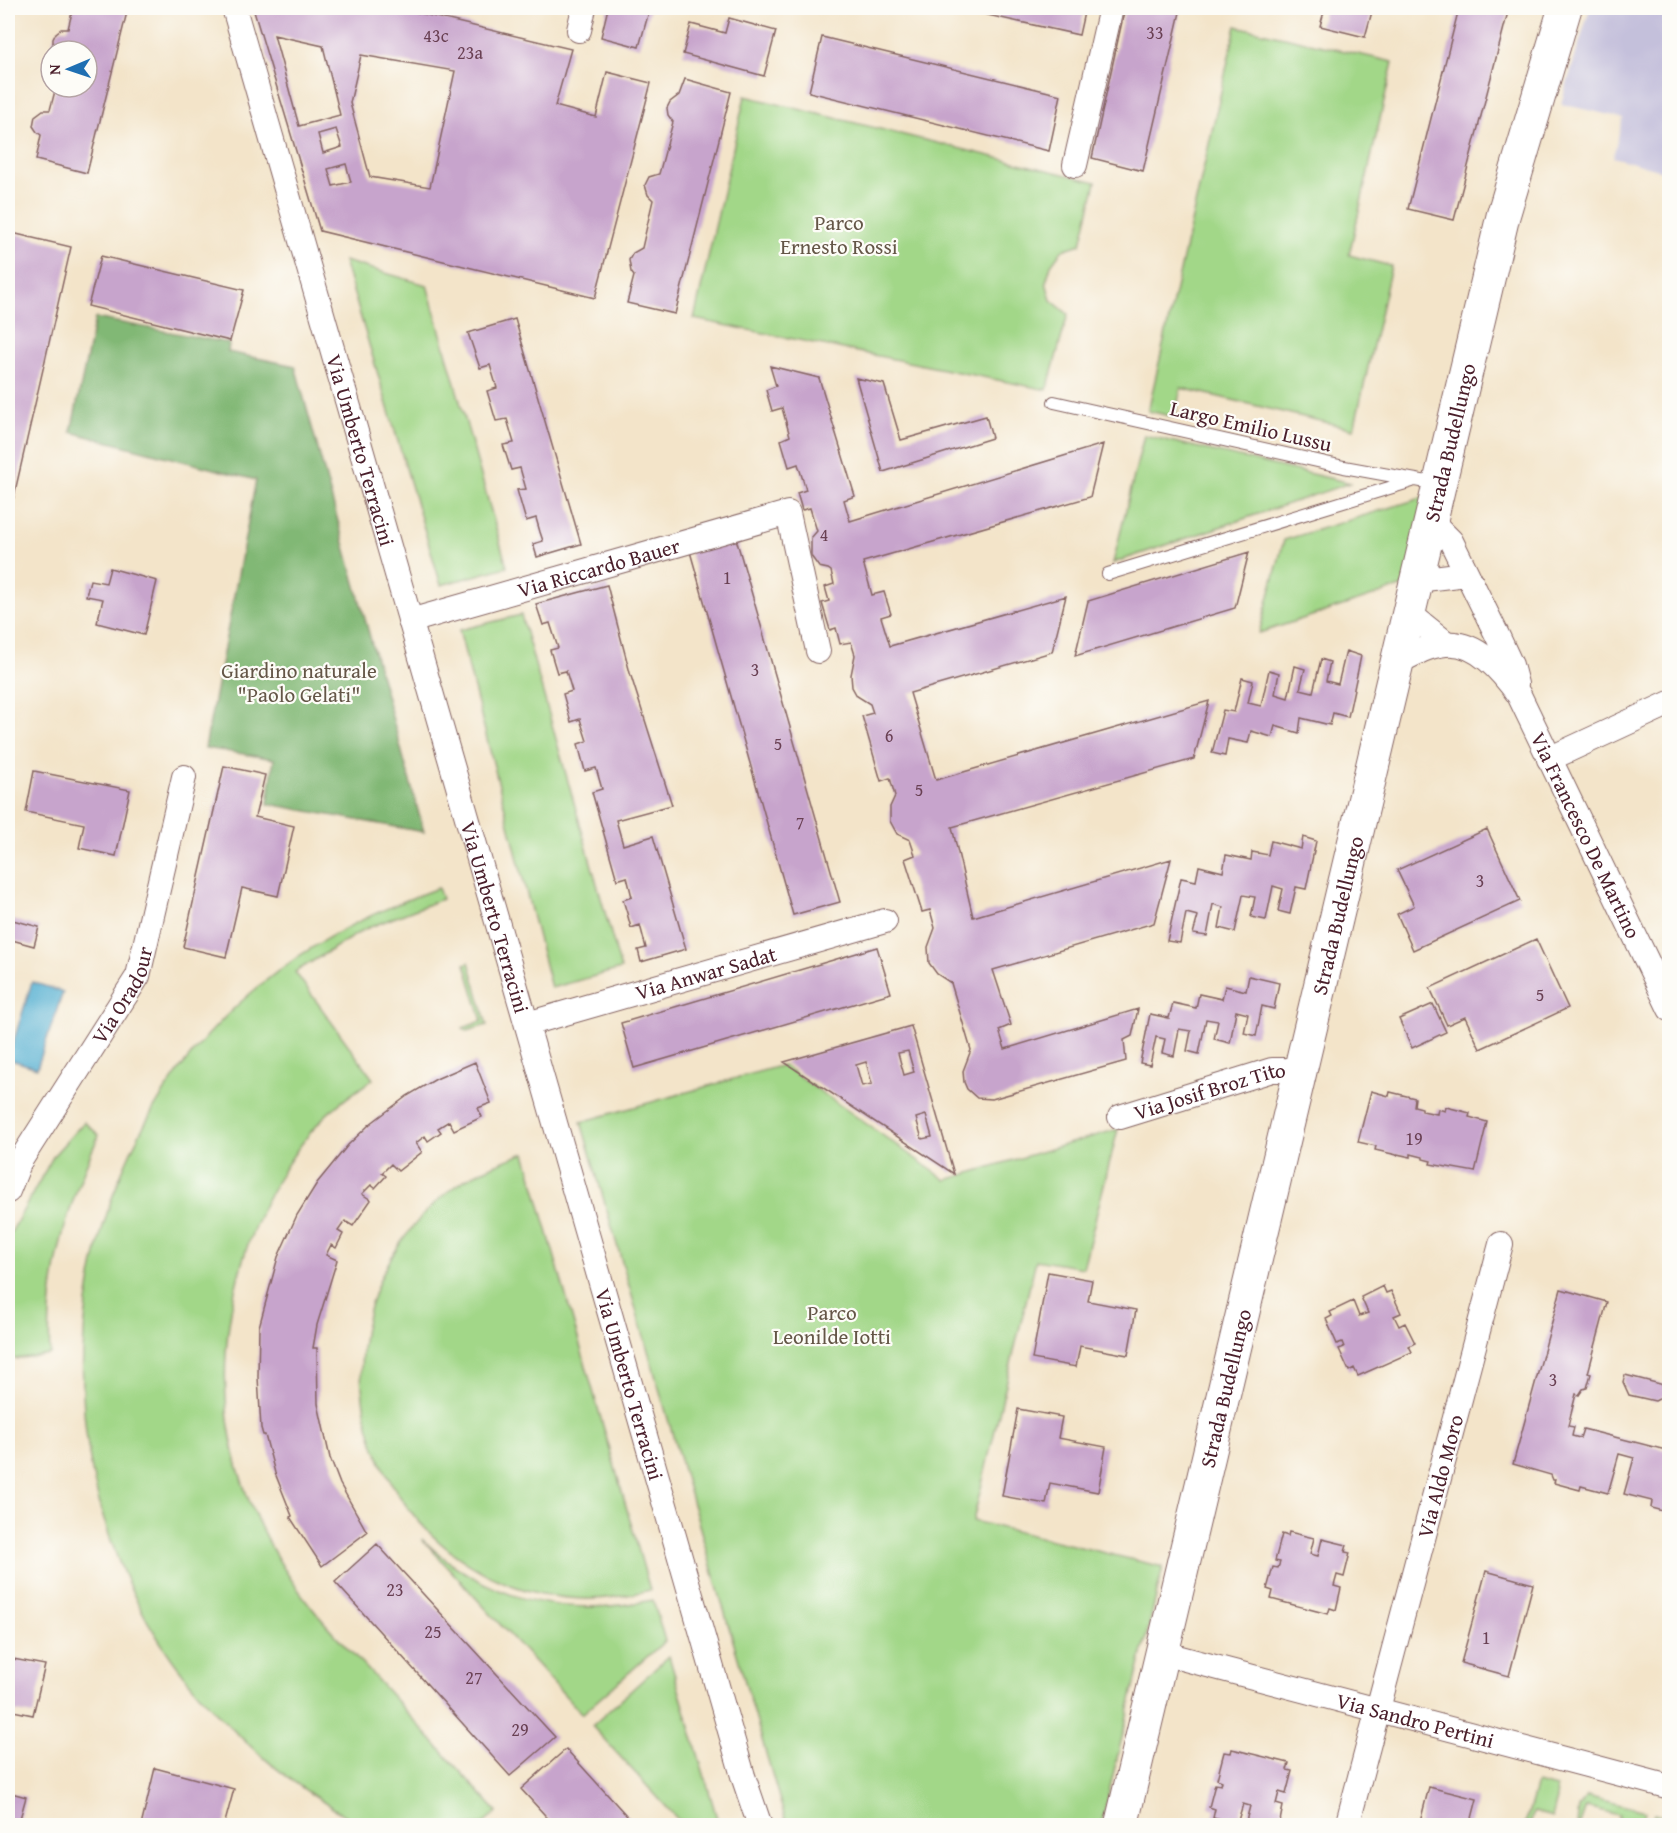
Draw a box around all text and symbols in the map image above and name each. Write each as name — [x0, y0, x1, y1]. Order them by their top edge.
house number: 33 — [1146, 19, 1164, 46]
house number: 43c — [423, 22, 449, 49]
north arrow — [39, 39, 99, 99]
house number: 23a — [457, 39, 483, 66]
text: N — [42, 63, 66, 75]
park label: Parco Ernesto Rossi — [780, 207, 898, 262]
street label: Via Umberto Terracini — [319, 351, 404, 550]
street label: Strada Budellungo — [1415, 360, 1483, 525]
street label: Largo Emilio Lussu — [1167, 392, 1336, 460]
house number: 4 — [820, 521, 828, 548]
street label: Via Riccardo Bauer — [514, 529, 684, 605]
house number: 1 — [723, 564, 731, 591]
park label: Giardino naturale "Paolo Gelati" — [221, 655, 377, 710]
house number: 3 — [751, 656, 759, 683]
house number: 6 — [885, 722, 893, 749]
street label: Via Francesco De Martino — [1523, 727, 1649, 943]
house number: 5 — [774, 730, 782, 757]
house number: 5 — [915, 776, 923, 803]
house number: 7 — [796, 809, 804, 836]
street label: Via Umberto Terracini — [453, 818, 538, 1017]
street label: Strada Budellungo — [1303, 833, 1371, 998]
house number: 3 — [1476, 867, 1484, 894]
street label: Via Anwar Sadat — [632, 937, 780, 1008]
street label: Via Oradour — [83, 943, 160, 1050]
house number: 5 — [1536, 981, 1544, 1008]
street label: Via Josif Broz Tito — [1130, 1054, 1286, 1127]
house number: 19 — [1405, 1125, 1423, 1152]
street label: Via Umberto Terracini — [588, 1285, 673, 1484]
park label: Parco Leonilde Iotti — [773, 1297, 891, 1352]
street label: Strada Budellungo — [1191, 1306, 1259, 1471]
house number: 3 — [1549, 1366, 1557, 1393]
street label: Via Aldo Moro — [1408, 1411, 1471, 1541]
house number: 23 — [386, 1576, 404, 1603]
house number: 25 — [424, 1618, 442, 1645]
house number: 1 — [1482, 1624, 1490, 1651]
house number: 27 — [465, 1664, 483, 1691]
street label: Via Sandro Pertini — [1333, 1684, 1498, 1755]
house number: 29 — [511, 1716, 529, 1743]

